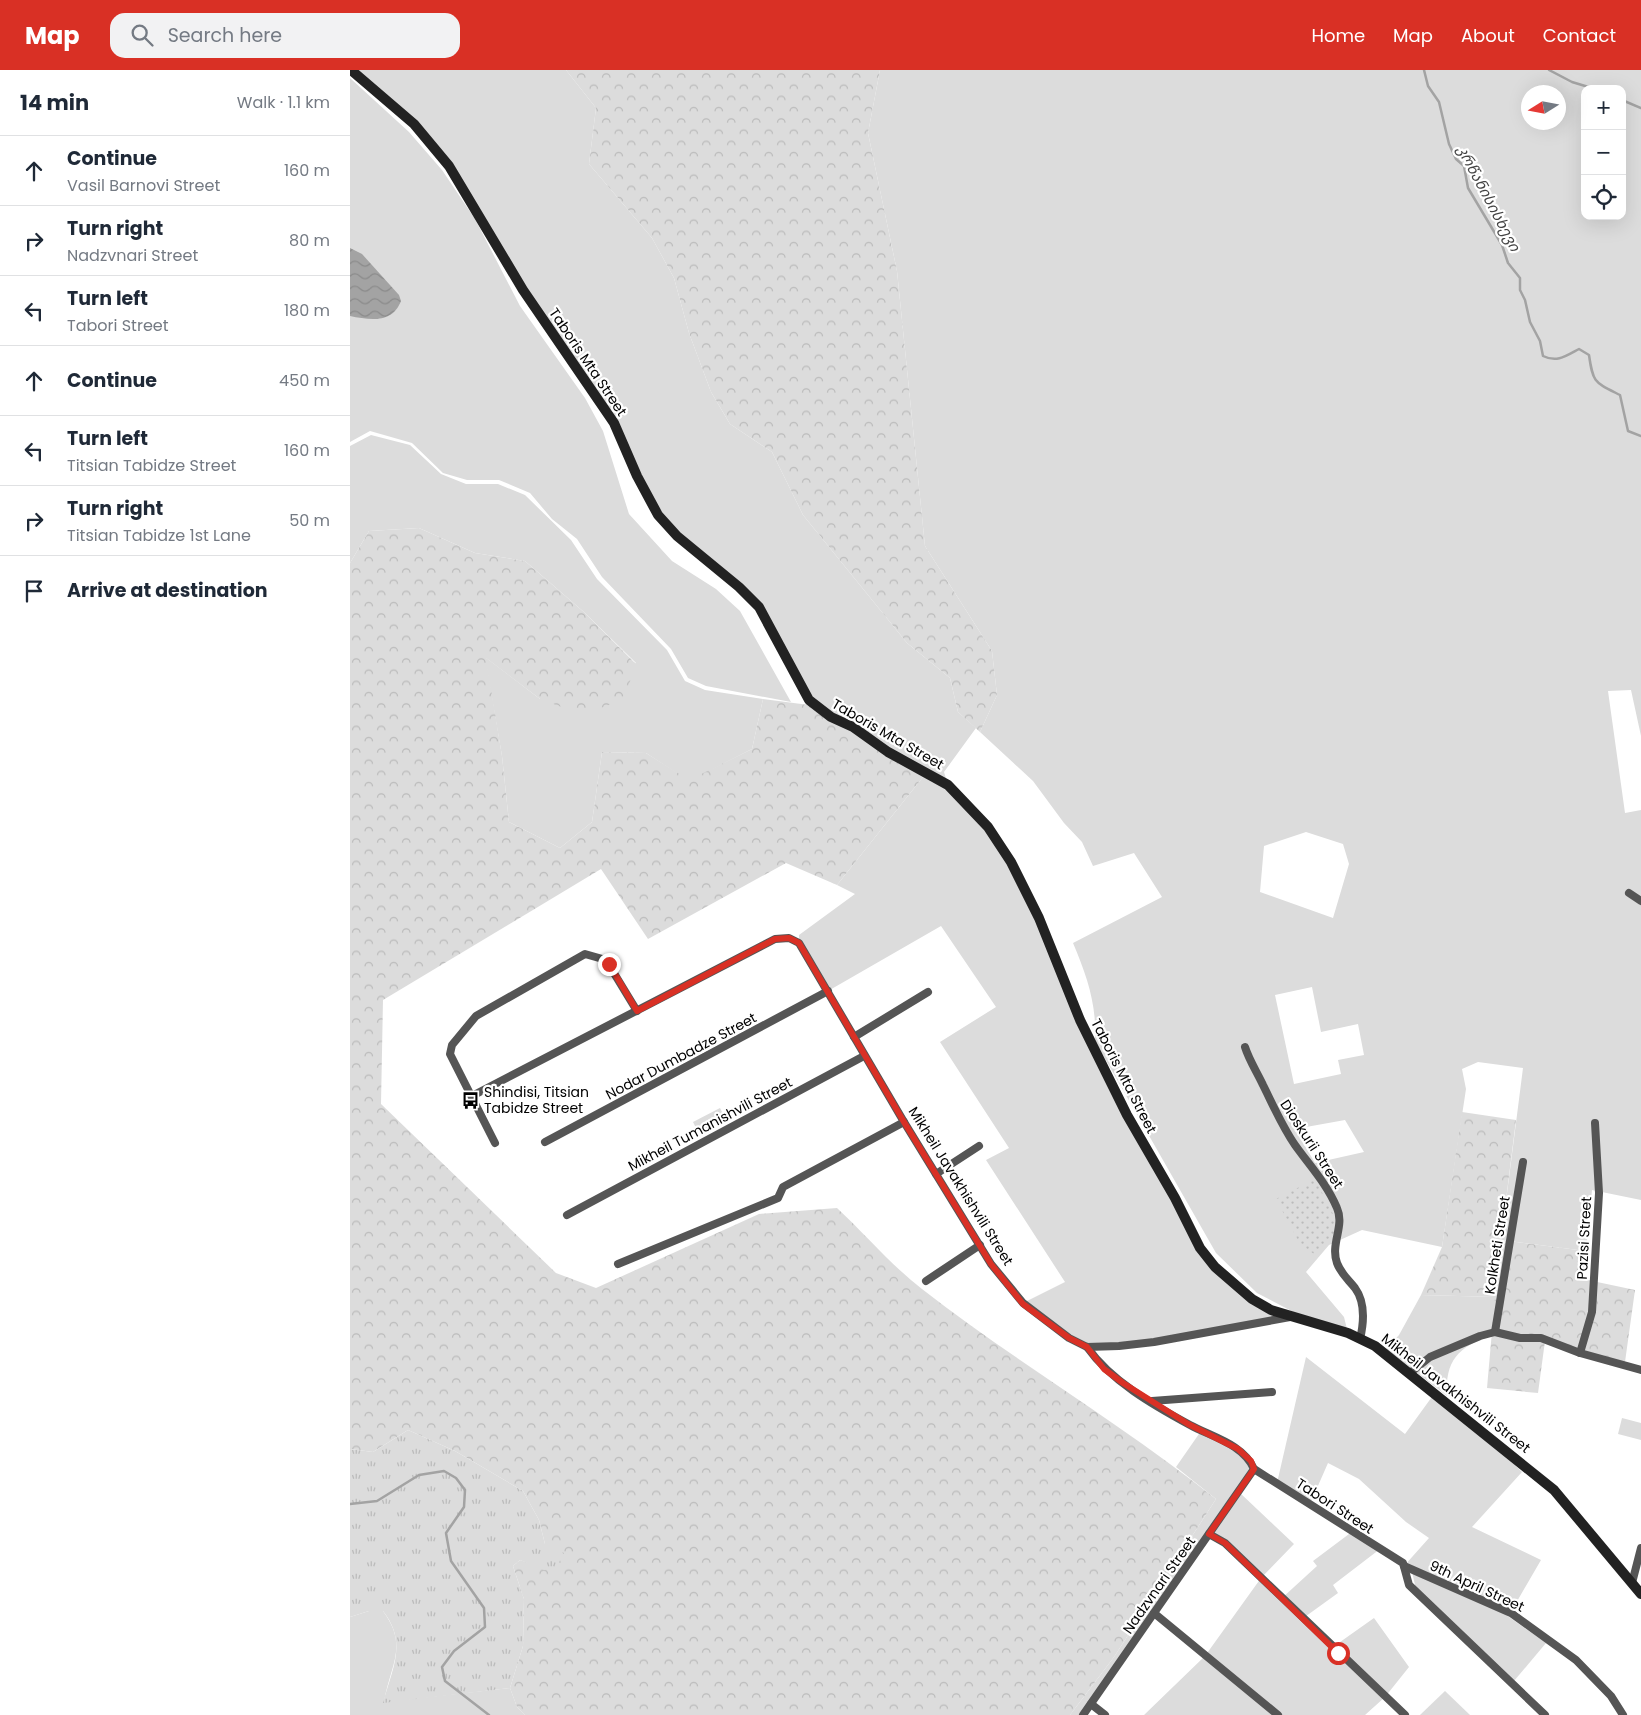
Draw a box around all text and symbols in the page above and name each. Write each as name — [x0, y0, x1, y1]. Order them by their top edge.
search box — [110, 13, 460, 58]
text: Map — [25, 19, 80, 52]
icon: search — [128, 21, 156, 49]
text: Search here — [168, 22, 282, 49]
text: Home — [1311, 23, 1365, 48]
text: Map — [1393, 23, 1433, 48]
text: About — [1461, 23, 1515, 48]
text: Contact — [1543, 23, 1616, 48]
north arrow — [1521, 85, 1566, 130]
map controls — [1581, 85, 1626, 220]
button: + — [1581, 85, 1626, 130]
text: 14 min — [20, 88, 89, 117]
text: Walk · 1.1 km — [237, 91, 330, 114]
button: − — [1581, 130, 1626, 175]
water label: კრწანისისხევი — [1452, 141, 1526, 256]
text: Continue — [67, 145, 157, 172]
icon: ahead — [20, 157, 48, 185]
text: 160 m — [284, 159, 330, 182]
text: Vasil Barnovi Street — [67, 174, 220, 197]
button: locate — [1581, 175, 1626, 220]
text: Turn right — [67, 215, 163, 242]
icon: right — [20, 227, 48, 255]
text: 80 m — [289, 229, 330, 252]
text: Nadzvnari Street — [67, 244, 198, 267]
text: Turn left — [67, 285, 148, 312]
icon: left — [20, 297, 48, 325]
text: 180 m — [284, 299, 330, 322]
street label: Taboris Mta Street — [544, 304, 632, 420]
text: Tabori Street — [67, 314, 169, 337]
icon: ahead — [20, 367, 48, 395]
text: Continue — [67, 367, 157, 394]
text: 450 m — [279, 369, 330, 392]
text: Turn left — [67, 425, 148, 452]
icon: left — [20, 437, 48, 465]
text: 160 m — [284, 439, 330, 462]
text: Titsian Tabidze Street — [67, 454, 236, 477]
text: Turn right — [67, 495, 163, 522]
icon: right — [20, 507, 48, 535]
text: 50 m — [289, 509, 330, 532]
text: Titsian Tabidze 1st Lane — [67, 524, 251, 547]
icon: arrive — [20, 577, 48, 605]
text: Arrive at destination — [67, 577, 268, 604]
street label: Taboris Mta Street — [828, 694, 948, 774]
route end — [598, 953, 621, 976]
street label: Nodar Dumbadze Street — [602, 1008, 760, 1104]
street label: Taboris Mta Street — [1086, 1015, 1162, 1137]
street label: Mikheil Tumanishvili Street — [625, 1072, 795, 1176]
place label: Shindisi, Titsian Tabidze Street — [484, 1082, 589, 1118]
bus stop icon: Shindisi, Titsian Tabidze Street — [460, 1090, 480, 1110]
street label: Dioskurii Street — [1276, 1096, 1348, 1192]
street label: Mikheil Javakhishvili Street — [904, 1103, 1018, 1269]
street label: Kolkheti Street — [1479, 1195, 1515, 1295]
street label: Pazisi Street — [1572, 1196, 1596, 1280]
street label: Mikheil Javakhishvili Street — [1377, 1328, 1535, 1458]
street label: Tabori Street — [1292, 1473, 1378, 1539]
street label: Nadzvnari Street — [1118, 1532, 1200, 1638]
street label: 9th April Street — [1426, 1555, 1528, 1617]
route start — [1327, 1642, 1350, 1665]

